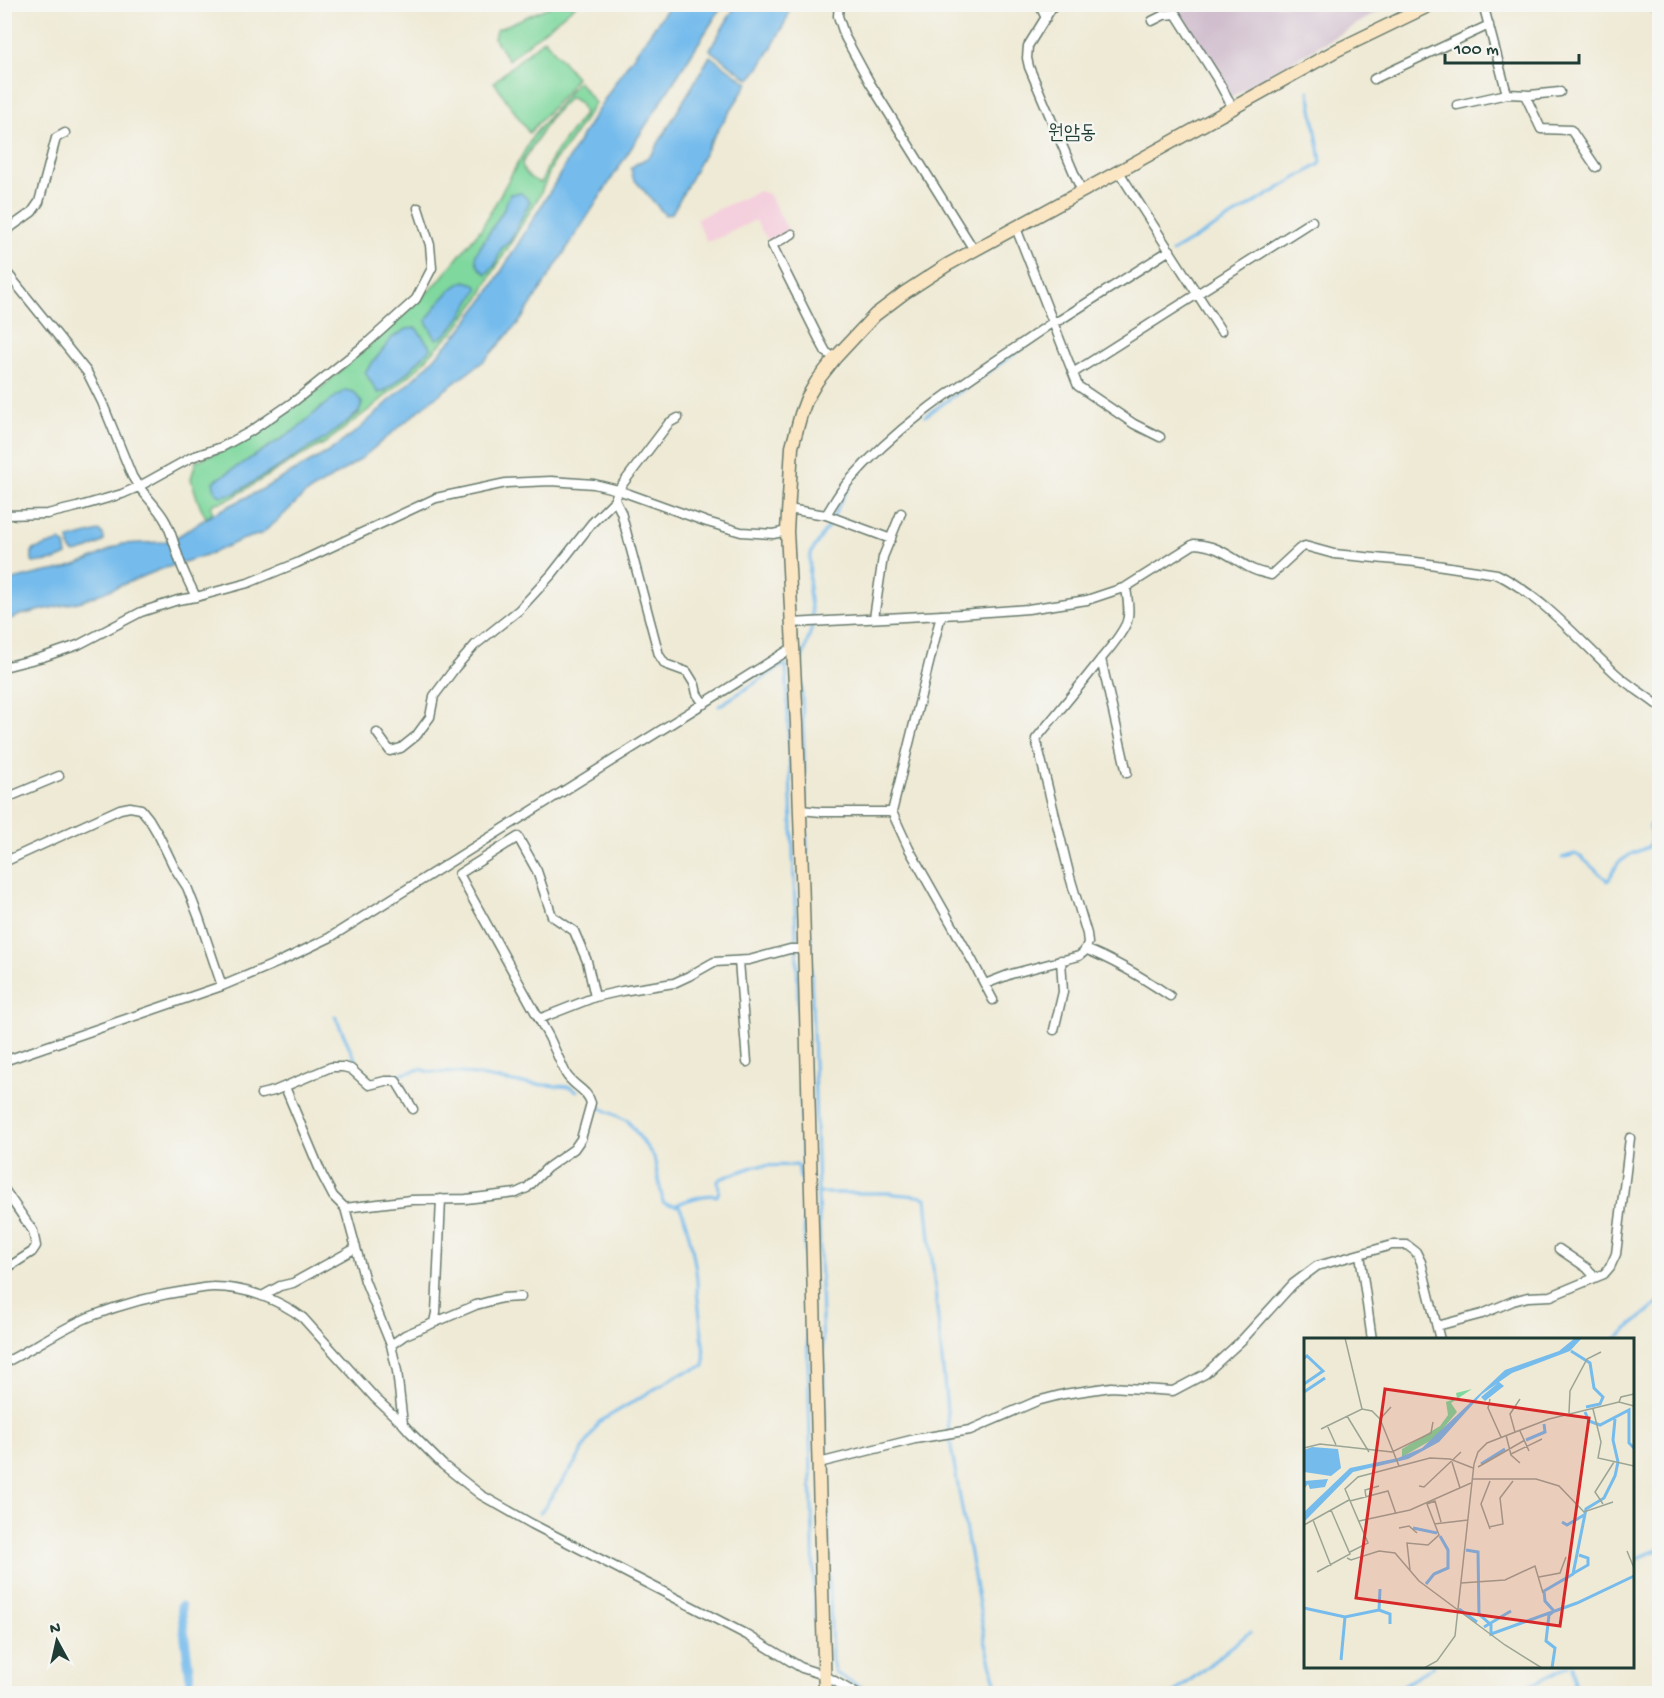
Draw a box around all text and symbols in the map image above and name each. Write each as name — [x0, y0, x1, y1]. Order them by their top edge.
scale bar — [1445, 27, 1578, 65]
text: 100 m — [1453, 40, 1499, 61]
district label: 원암동 — [1048, 123, 1096, 146]
inset map — [1304, 1338, 1634, 1668]
north arrow — [27, 1611, 87, 1671]
text: N — [49, 1619, 62, 1640]

